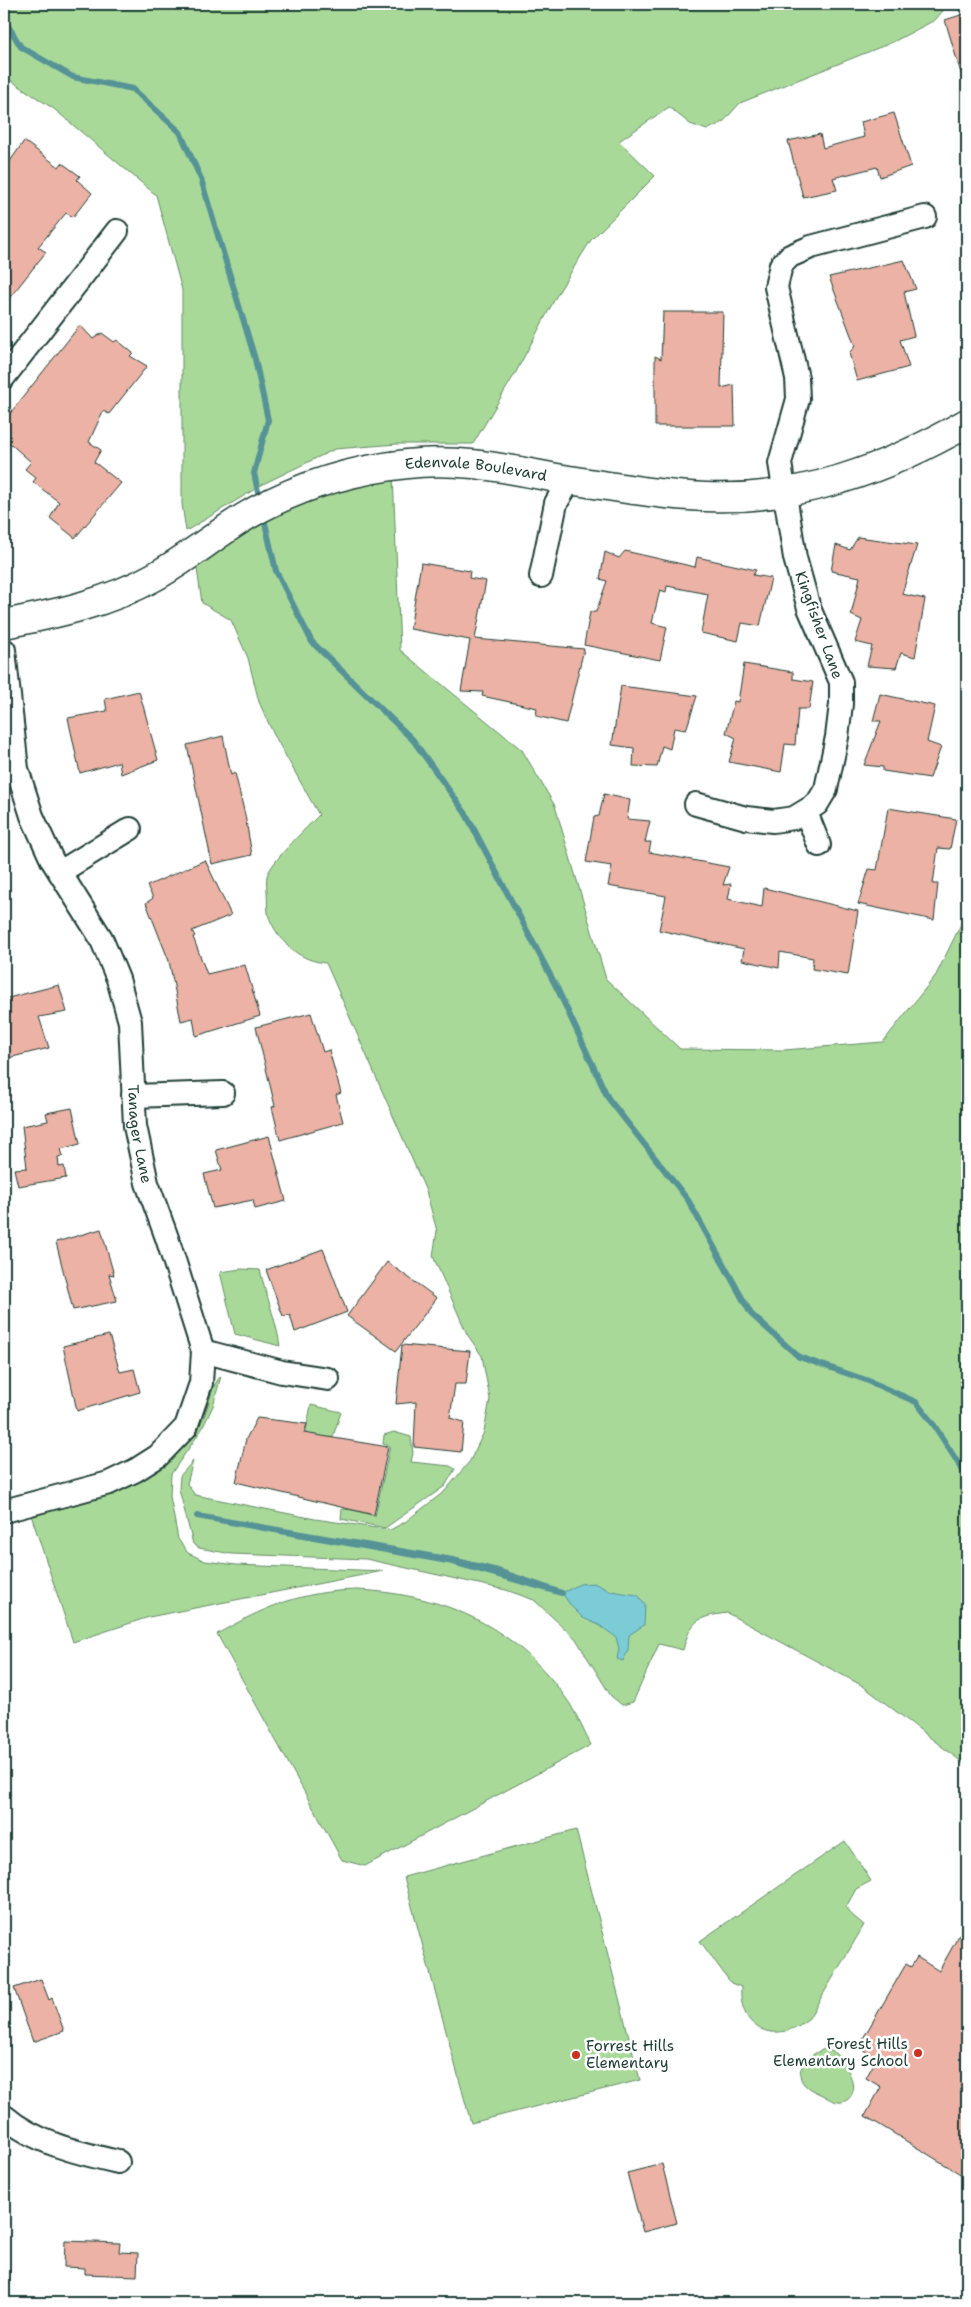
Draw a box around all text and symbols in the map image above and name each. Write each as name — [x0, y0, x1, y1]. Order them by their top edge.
street label: Edenvale Boulevard — [404, 452, 549, 486]
street label: Kingfisher Lane — [790, 568, 848, 682]
street label: Tanager Lane — [123, 1084, 157, 1185]
place label: Forest Hills Elementary School — [773, 2034, 908, 2071]
place label: Forrest Hills Elementary — [586, 2036, 674, 2073]
marker: Forest Hills Elementary School — [912, 2047, 924, 2059]
marker: Forrest Hills Elementary — [570, 2049, 582, 2061]

